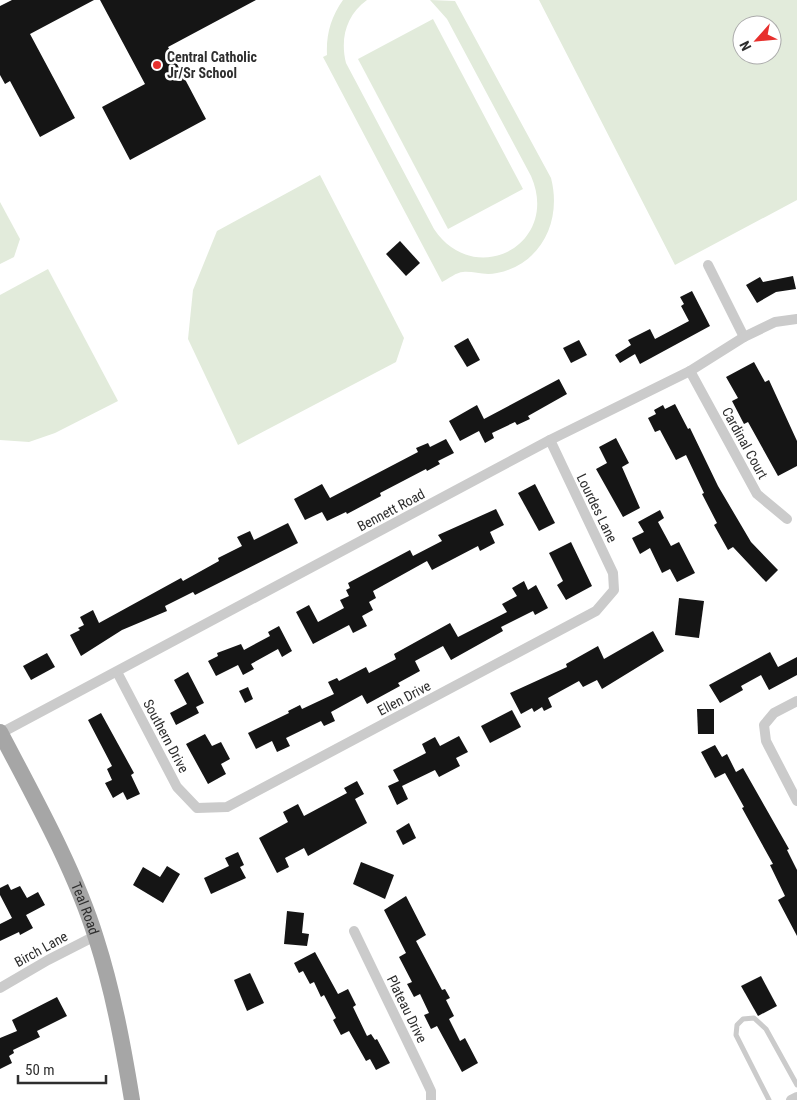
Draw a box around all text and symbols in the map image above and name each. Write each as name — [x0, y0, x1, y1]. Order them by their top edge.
north arrow — [732, 15, 782, 65]
text: N — [736, 38, 754, 53]
place label: Central Catholic Jr/Sr School — [167, 49, 257, 81]
marker: Central Catholic Jr/Sr School — [151, 59, 163, 71]
street label: Cardinal Court — [719, 404, 771, 482]
street label: Lourdes Lane — [574, 471, 621, 545]
street label: Bennett Road — [355, 486, 427, 534]
street label: Ellen Drive — [375, 677, 434, 719]
street label: Southern Drive — [140, 697, 192, 776]
street label: Teal Road — [68, 880, 102, 936]
street label: Birch Lane — [12, 928, 71, 970]
street label: Plateau Drive — [384, 973, 430, 1046]
scale bar — [18, 1052, 105, 1084]
text: 50 m — [25, 1061, 55, 1079]

